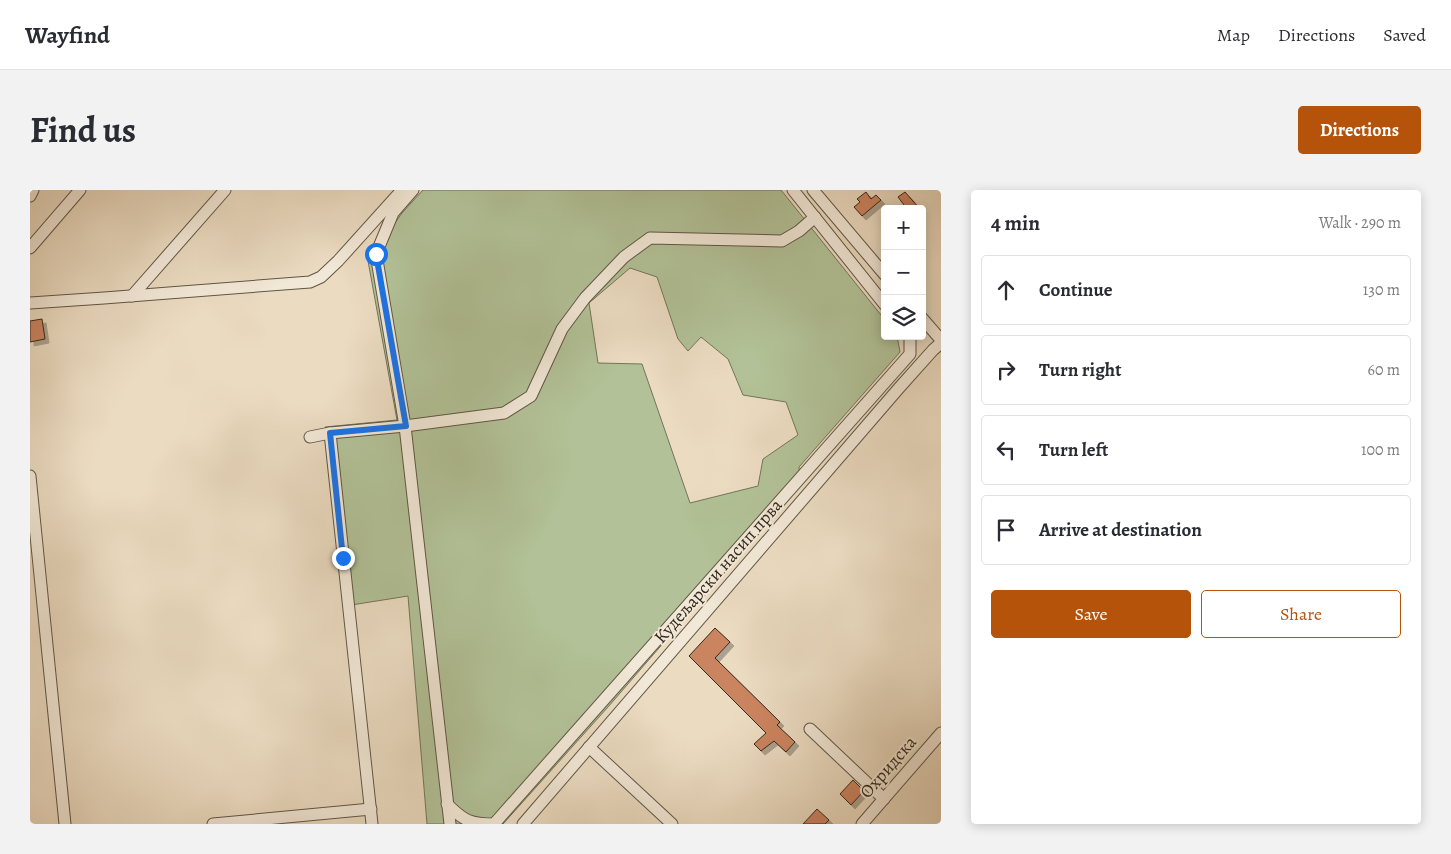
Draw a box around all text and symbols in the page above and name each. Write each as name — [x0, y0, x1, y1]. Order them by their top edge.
text: Wayfind — [25, 19, 110, 51]
text: Map — [1217, 23, 1250, 47]
text: Directions — [1278, 23, 1355, 47]
text: Saved — [1383, 23, 1426, 47]
text: Find us — [30, 106, 136, 154]
button: Directions — [1298, 106, 1421, 154]
map controls — [881, 205, 926, 340]
button: + — [881, 205, 926, 250]
text: 4 min — [991, 209, 1040, 237]
text: Walk · 290 m — [1319, 212, 1401, 234]
route start — [365, 243, 388, 266]
button: − — [881, 250, 926, 295]
icon: ahead — [992, 276, 1020, 304]
text: Continue — [1039, 277, 1113, 303]
text: 130 m — [1363, 279, 1400, 301]
button: layers — [881, 295, 926, 340]
icon: right — [992, 356, 1020, 384]
text: Turn right — [1039, 357, 1121, 383]
text: 60 m — [1368, 359, 1400, 381]
icon: left — [992, 436, 1020, 464]
text: Turn left — [1039, 437, 1108, 463]
text: 100 m — [1361, 439, 1400, 461]
street label: Кудељарски насип прва — [649, 493, 788, 648]
icon: arrive — [992, 516, 1020, 544]
text: Arrive at destination — [1039, 517, 1202, 543]
route end — [332, 547, 355, 570]
button: Save — [991, 590, 1191, 638]
button: Share — [1201, 590, 1401, 638]
street label: Охридска — [854, 730, 922, 803]

